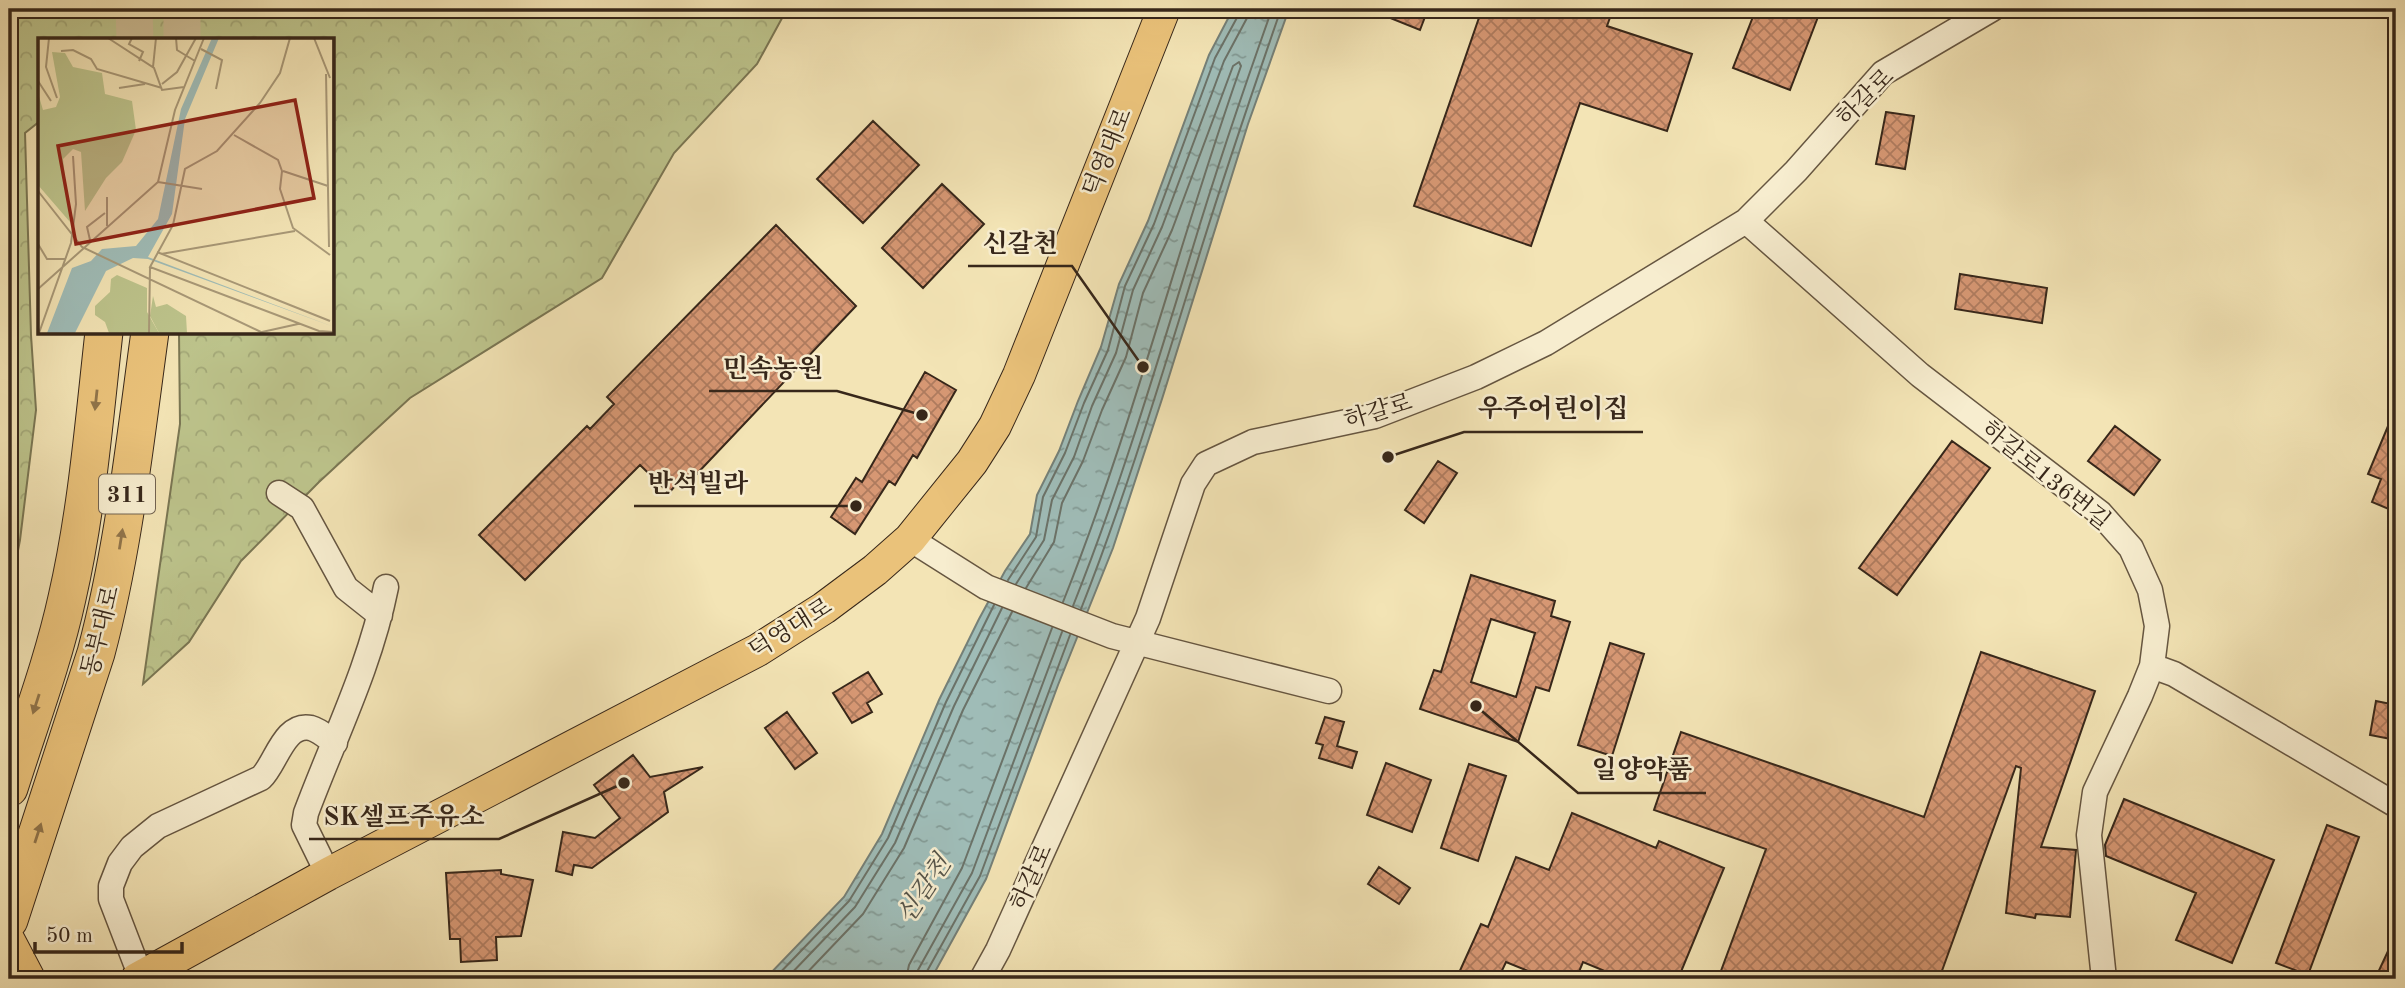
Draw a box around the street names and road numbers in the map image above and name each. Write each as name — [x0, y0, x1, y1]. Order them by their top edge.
street label: 하갈로 — [1832, 64, 1899, 131]
street label: 덕영대로 — [1079, 105, 1137, 200]
street label: 하갈로 — [1341, 389, 1415, 435]
street label: 하갈로136번길 — [1976, 416, 2115, 535]
road number: 311 — [99, 474, 155, 514]
street label: 동부대로 — [77, 583, 125, 679]
street label: 덕영대로 — [744, 593, 837, 664]
street label: 하갈로 — [1006, 840, 1058, 914]

